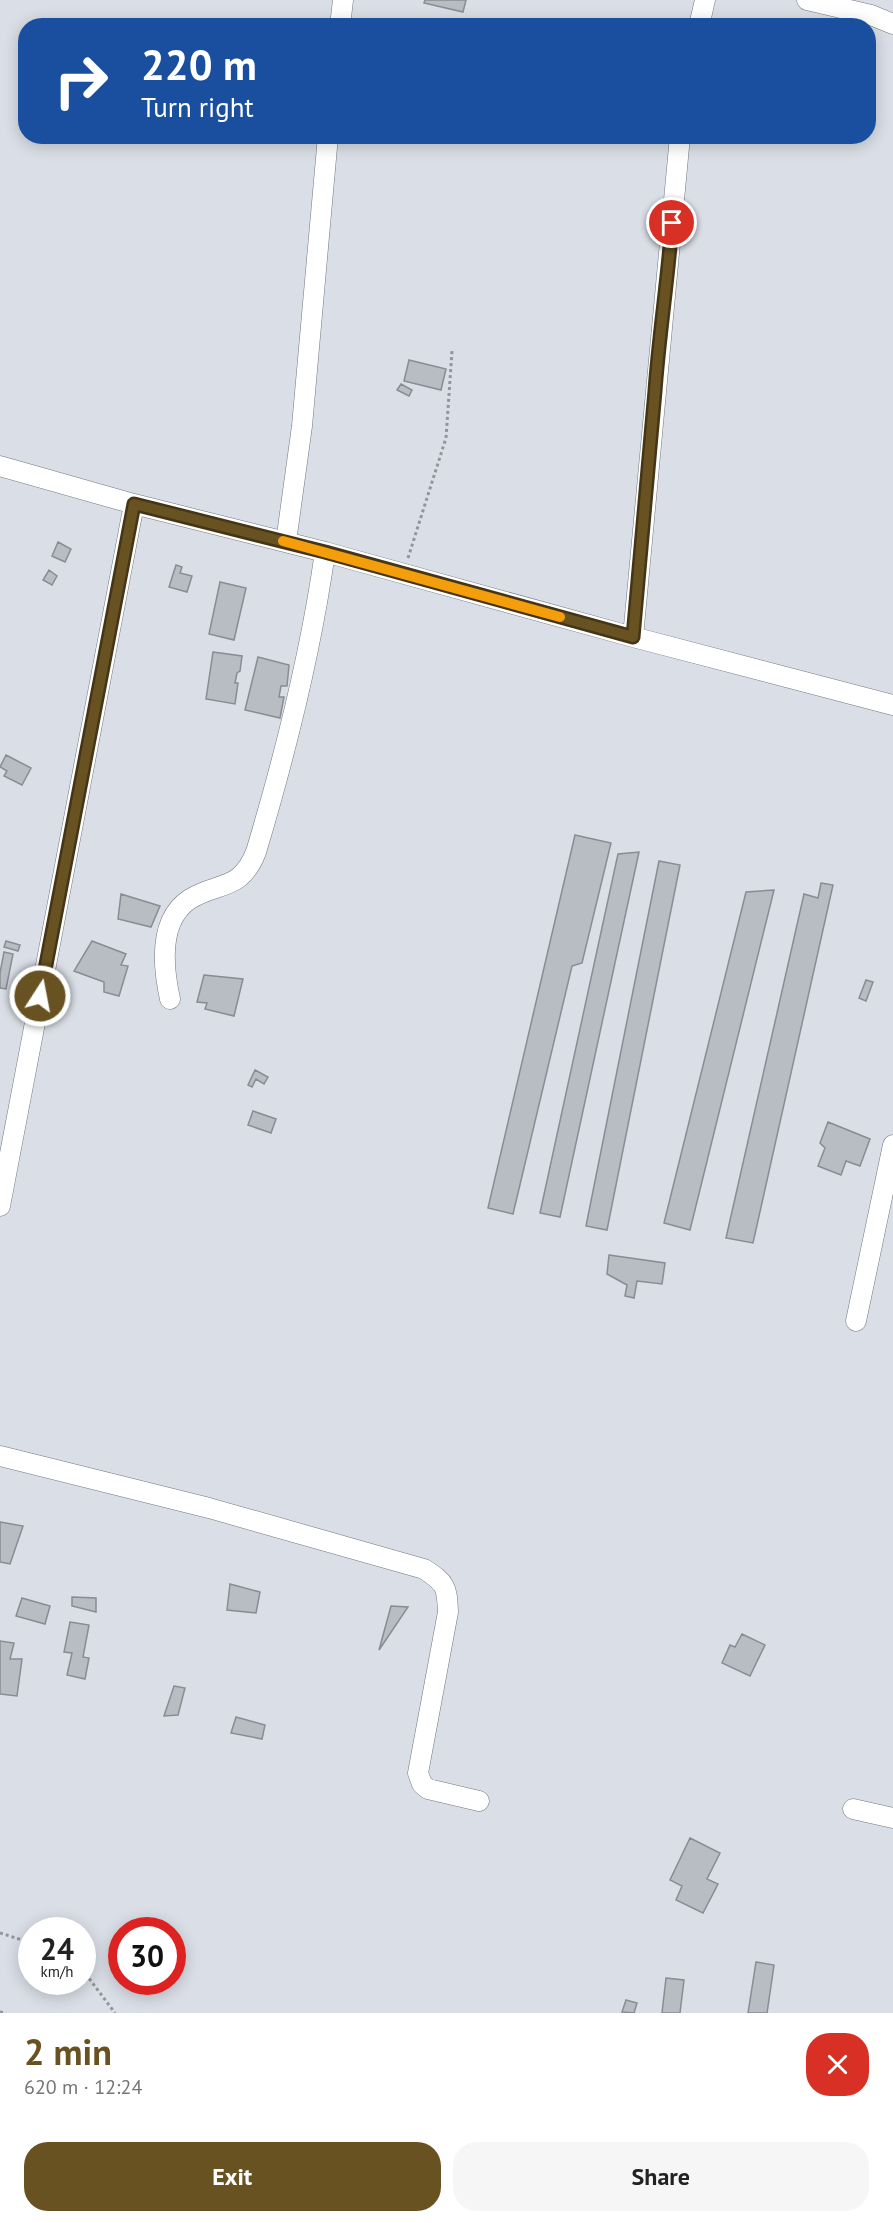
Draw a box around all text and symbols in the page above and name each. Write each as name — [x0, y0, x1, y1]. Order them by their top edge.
text: 220 m — [141, 37, 257, 92]
icon: right — [42, 42, 120, 120]
text: Turn right — [141, 90, 254, 124]
pin — [646, 197, 697, 248]
icon: arrive — [655, 206, 688, 239]
position arrow — [8, 964, 72, 1028]
speed limit sign: 30 — [108, 1917, 186, 1995]
text: 24 — [40, 1929, 74, 1968]
text: km/h — [41, 1962, 73, 1981]
text: 2 min — [24, 2028, 112, 2075]
button: close — [806, 2033, 869, 2096]
text: 620 m · 12:24 — [24, 2074, 142, 2100]
button: Exit — [24, 2142, 441, 2211]
button: Share — [453, 2142, 869, 2211]

